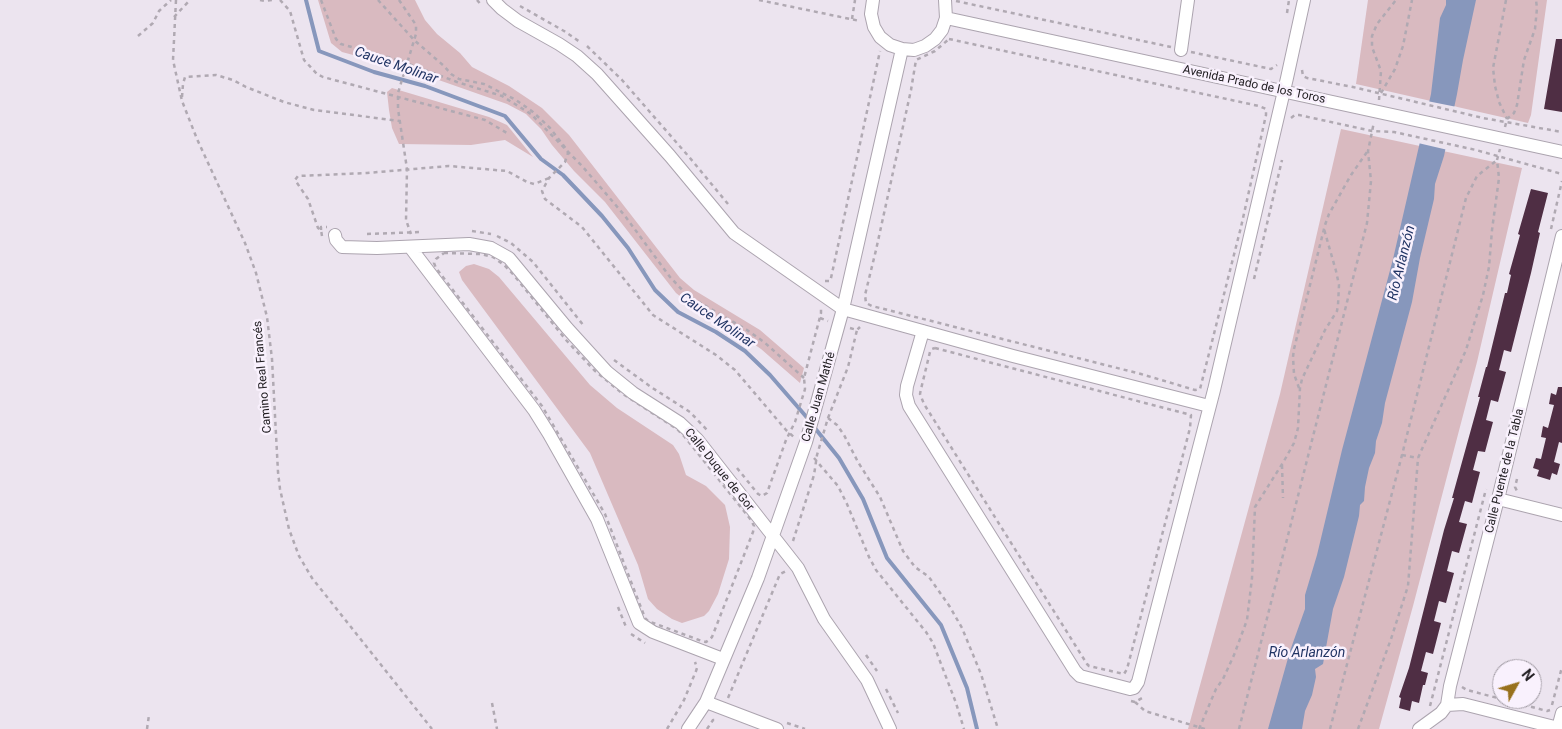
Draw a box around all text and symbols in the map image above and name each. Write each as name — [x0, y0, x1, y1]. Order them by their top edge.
water label: Cauce Molinar — [352, 44, 440, 88]
street label: Avenida Prado de los Toros — [1181, 63, 1327, 107]
water label: Río Arlanzón — [1385, 224, 1419, 302]
water label: Cauce Molinar — [676, 290, 758, 352]
street label: Camino Real Francés — [251, 320, 275, 434]
street label: Calle Juan Mathé — [799, 350, 839, 444]
street label: Calle Puente de la Tabla — [1483, 407, 1527, 535]
street label: Calle Duque de Gor — [681, 426, 757, 514]
water label: Río Arlanzón — [1269, 645, 1345, 661]
north arrow — [1492, 659, 1542, 709]
text: N — [1519, 666, 1537, 684]

